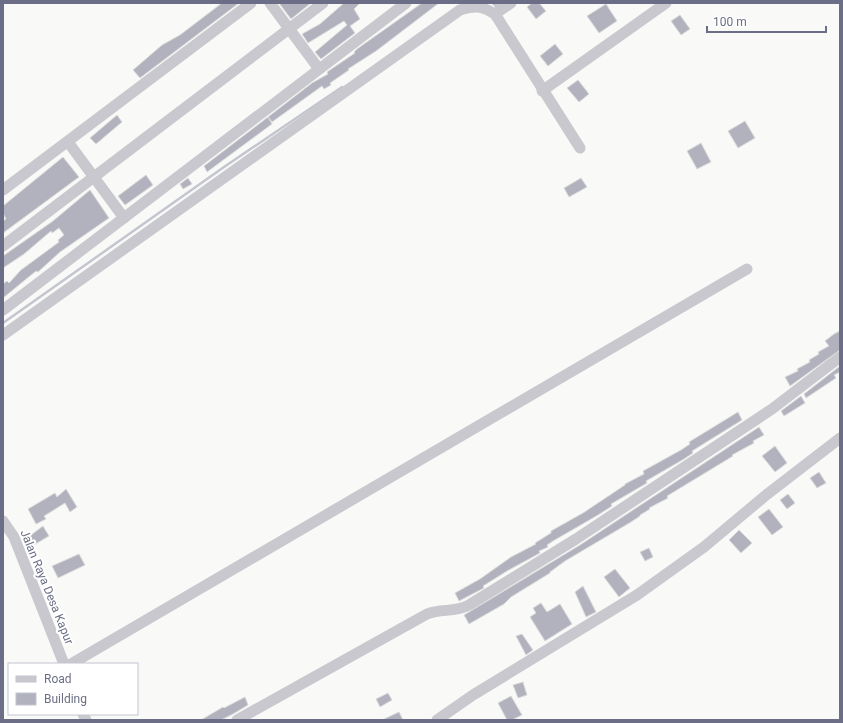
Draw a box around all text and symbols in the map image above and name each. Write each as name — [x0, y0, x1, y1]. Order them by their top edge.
scale bar — [707, 8, 826, 34]
text: 100 m — [713, 15, 747, 29]
street label: Jalan Raya Desa Kapur — [18, 528, 76, 646]
legend — [8, 663, 138, 715]
text: Road — [44, 672, 72, 686]
text: Building — [44, 692, 87, 706]

